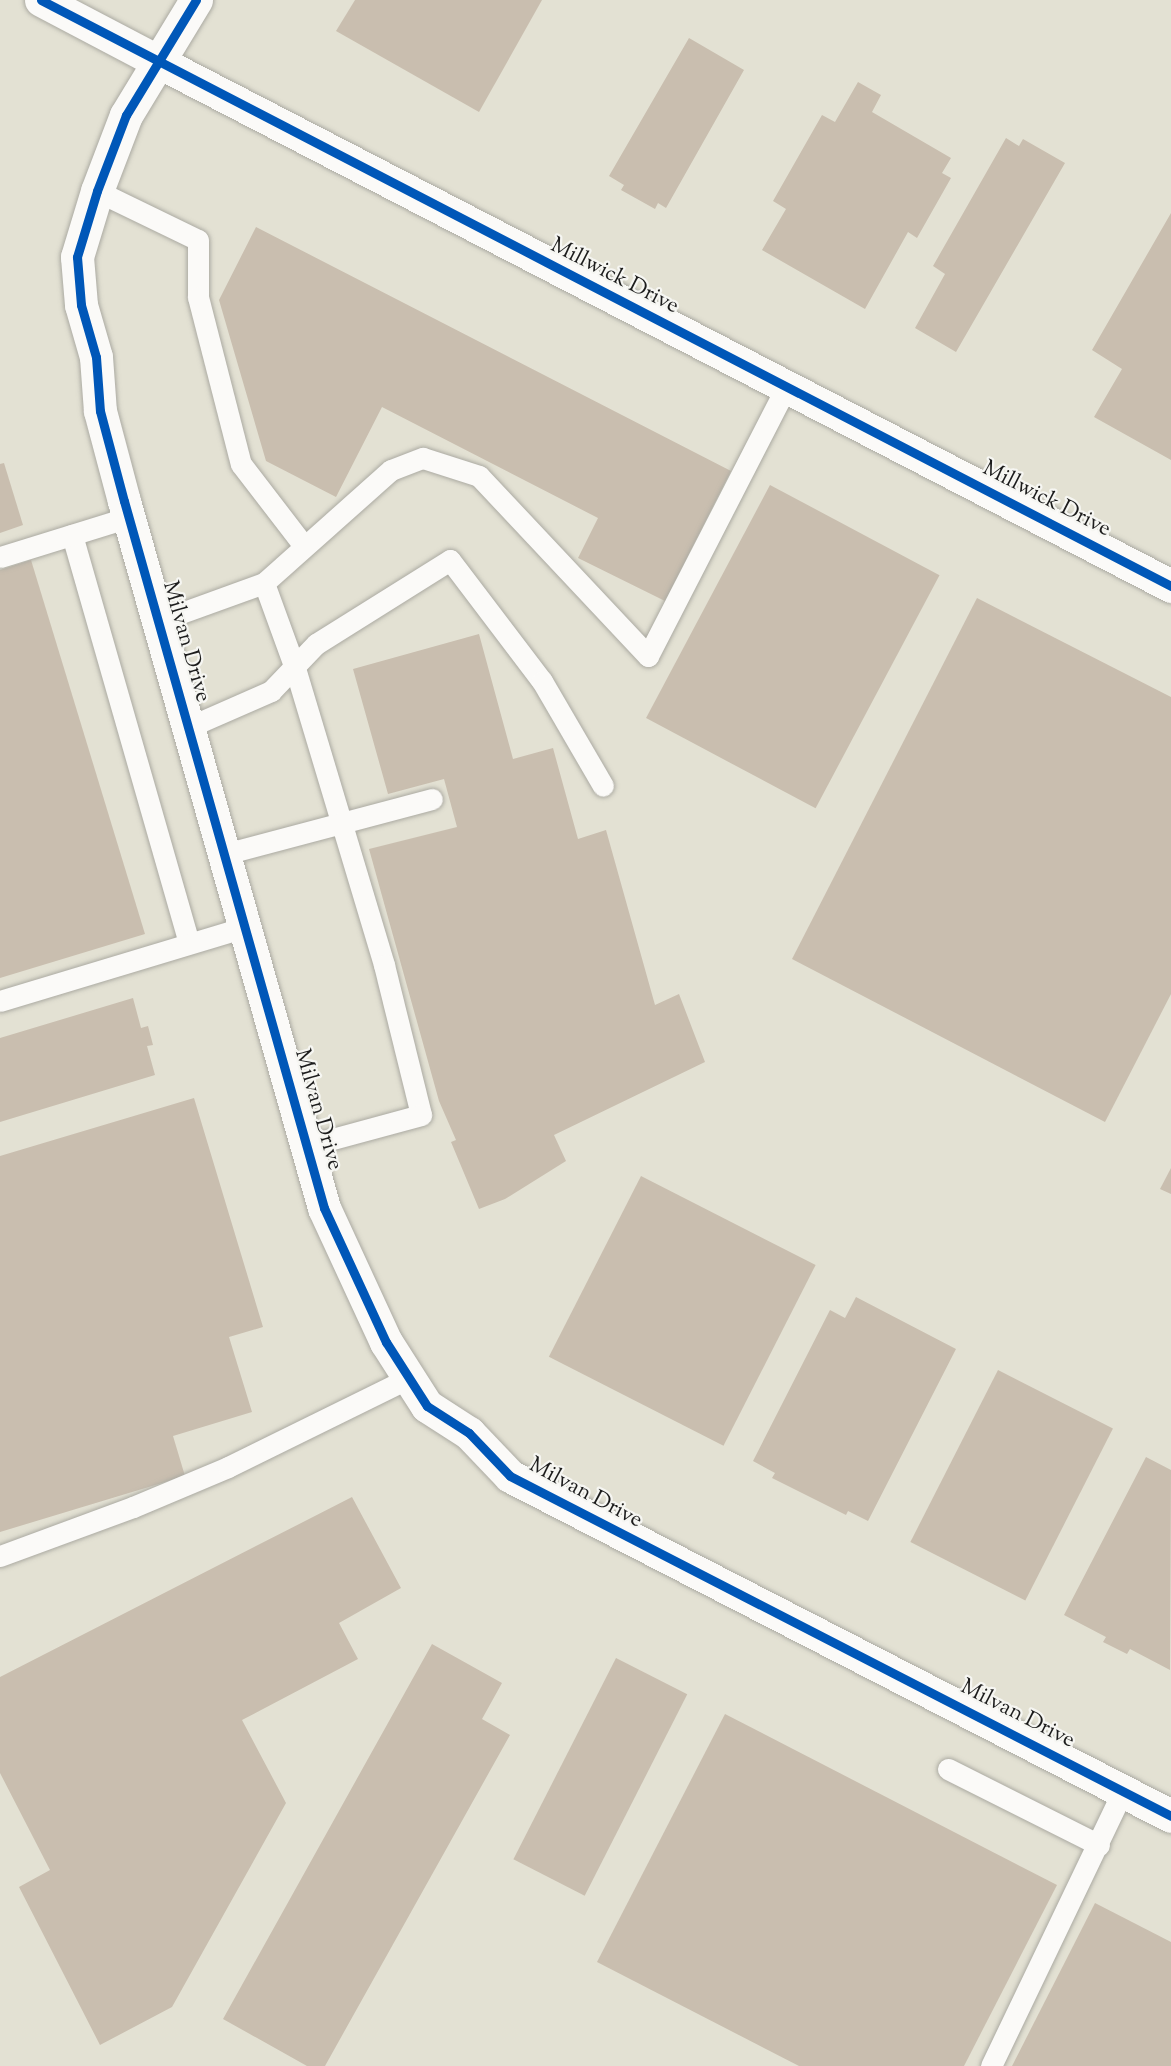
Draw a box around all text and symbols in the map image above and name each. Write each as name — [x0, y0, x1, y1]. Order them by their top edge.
street label: Millwick Drive — [545, 233, 683, 321]
street label: Millwick Drive — [977, 456, 1115, 544]
street label: Milvan Drive — [155, 578, 215, 706]
street label: Milvan Drive — [287, 1046, 347, 1174]
street label: Milvan Drive — [524, 1453, 646, 1535]
street label: Milvan Drive — [955, 1675, 1079, 1755]

